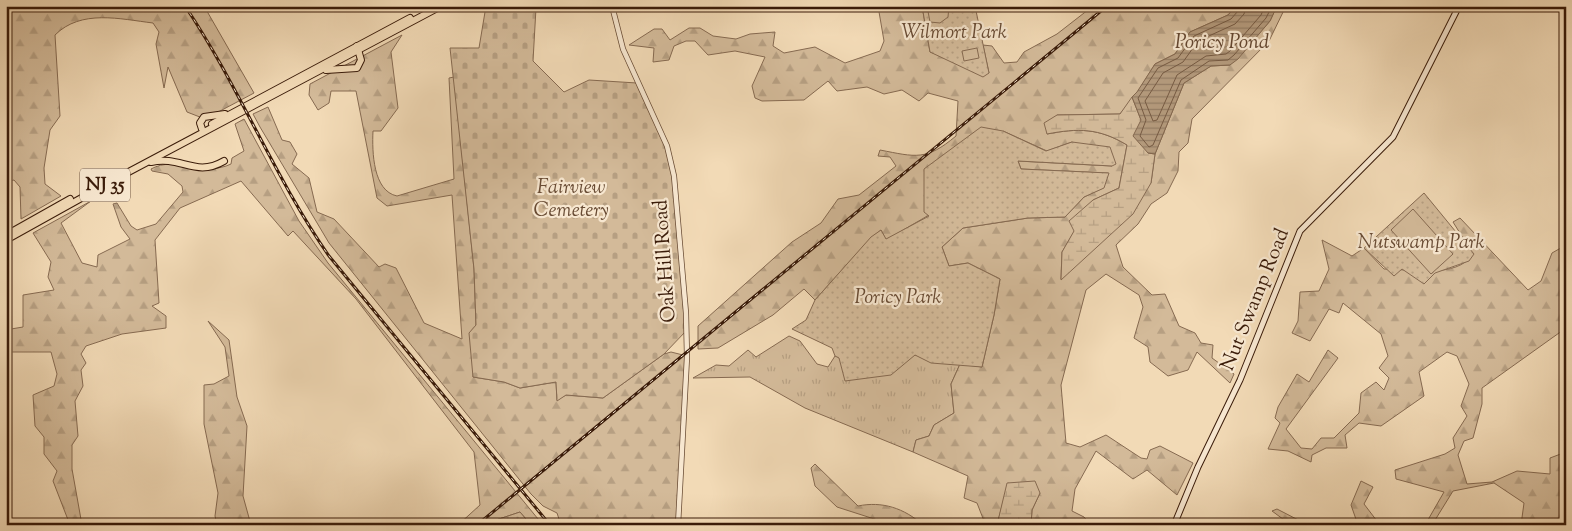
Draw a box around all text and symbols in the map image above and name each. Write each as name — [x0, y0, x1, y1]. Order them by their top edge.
park label: Wilmort Park — [901, 19, 1007, 48]
water label: Poricy Pond — [1175, 28, 1270, 58]
road number: NJ 35 — [80, 168, 130, 202]
park label: Fairview Cemetery — [533, 174, 609, 226]
street label: Oak Hill Road — [647, 198, 685, 324]
street label: Nut Swamp Road — [1214, 224, 1298, 376]
park label: Nutswamp Park — [1358, 229, 1484, 258]
park label: Poricy Park — [855, 284, 941, 313]

